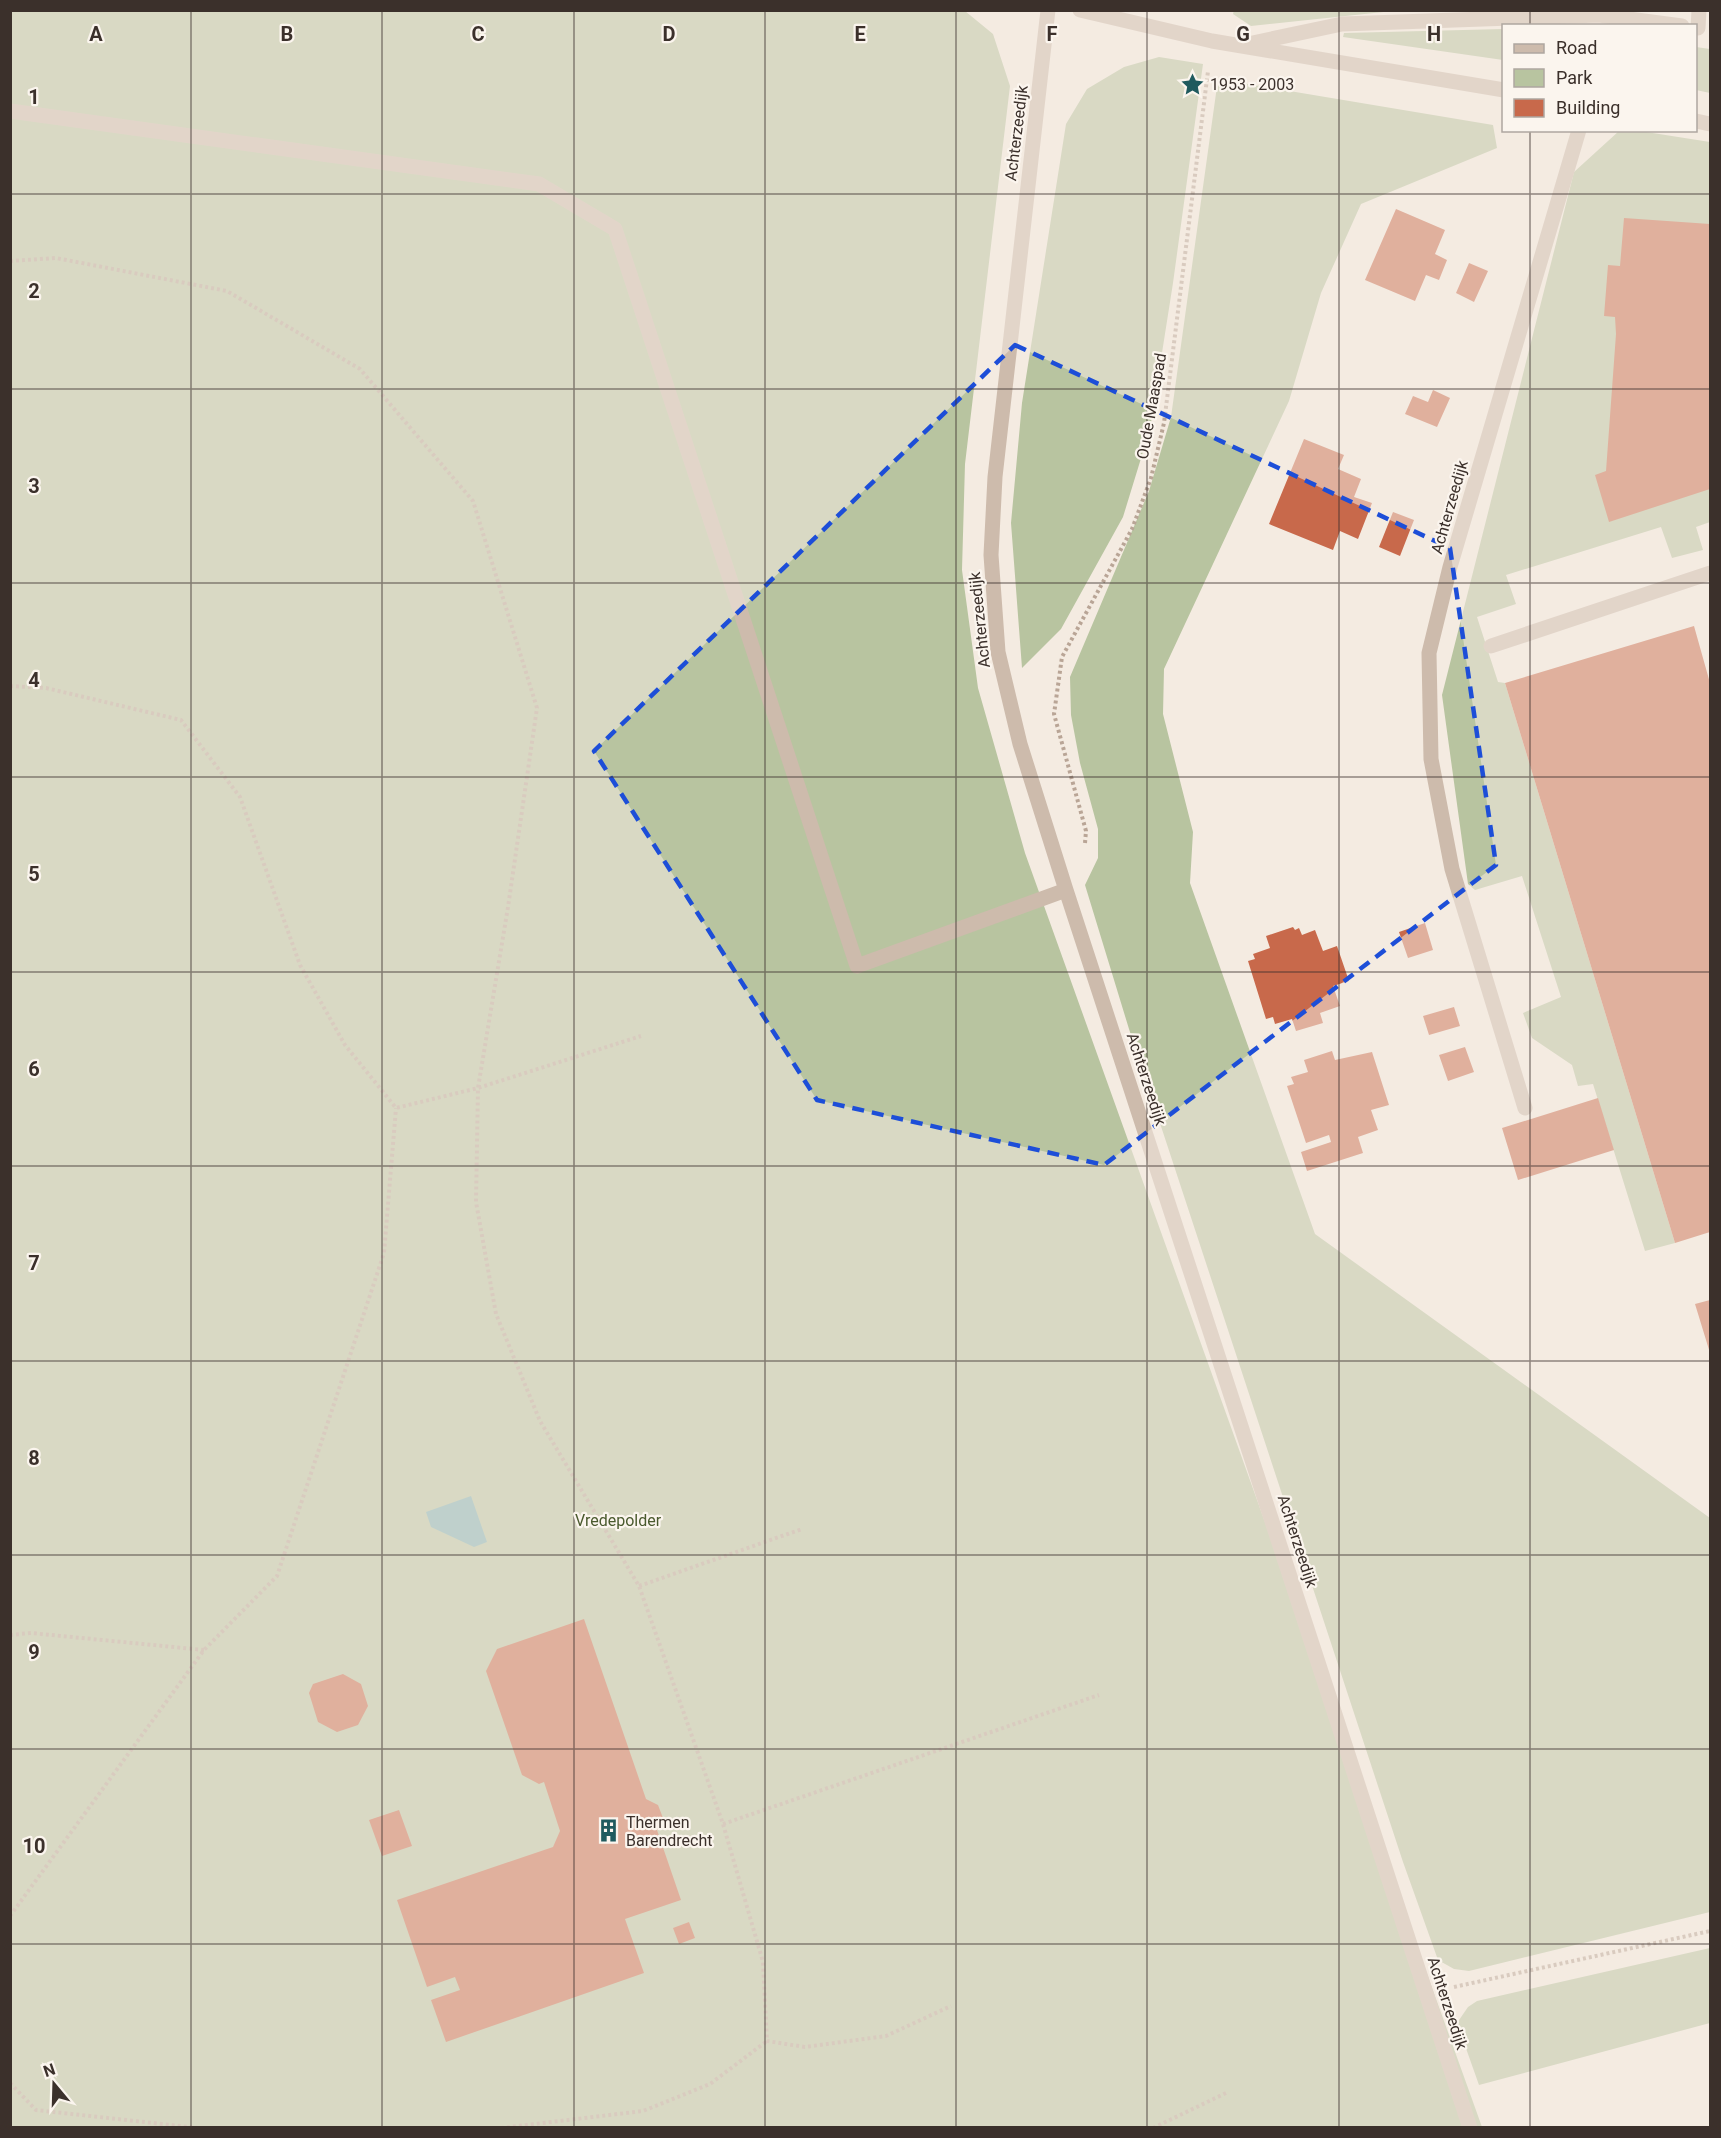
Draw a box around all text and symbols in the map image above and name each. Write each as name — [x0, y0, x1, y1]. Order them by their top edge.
text: A — [89, 22, 103, 46]
text: B — [281, 22, 293, 46]
text: C — [471, 22, 485, 46]
text: D — [663, 22, 676, 46]
text: E — [854, 22, 866, 46]
text: F — [1047, 22, 1058, 46]
text: G — [1236, 22, 1250, 46]
text: H — [1427, 22, 1441, 46]
legend — [1502, 24, 1697, 132]
text: Road — [1556, 37, 1597, 58]
text: Park — [1556, 67, 1593, 88]
place icon: 1953 - 2003 — [1179, 71, 1205, 97]
place label: 1953 - 2003 — [1210, 75, 1294, 94]
street label: Achterzeedijk — [1001, 83, 1032, 182]
text: 1 — [28, 85, 40, 109]
text: Building — [1556, 97, 1620, 118]
text: 2 — [28, 279, 40, 303]
street label: Oude Maaspad — [1133, 351, 1170, 461]
street label: Achterzeedijk — [1427, 457, 1472, 556]
text: 3 — [28, 474, 40, 498]
street label: Achterzeedijk — [965, 570, 994, 669]
text: 4 — [28, 668, 40, 692]
text: 5 — [28, 862, 40, 886]
street label: Achterzeedijk — [1123, 1030, 1171, 1129]
text: 6 — [28, 1057, 40, 1081]
text: 7 — [28, 1251, 40, 1275]
text: 8 — [28, 1446, 40, 1470]
street label: Achterzeedijk — [1274, 1492, 1322, 1591]
park label: Vredepolder — [575, 1511, 662, 1530]
text: 9 — [28, 1640, 40, 1664]
place label: Thermen Barendrecht — [626, 1813, 712, 1850]
building icon: Thermen Barendrecht — [595, 1818, 621, 1844]
text: 10 — [23, 1834, 45, 1858]
street label: Achterzeedijk — [1424, 1954, 1472, 2053]
north arrow — [24, 2054, 84, 2114]
text: N — [41, 2059, 58, 2081]

